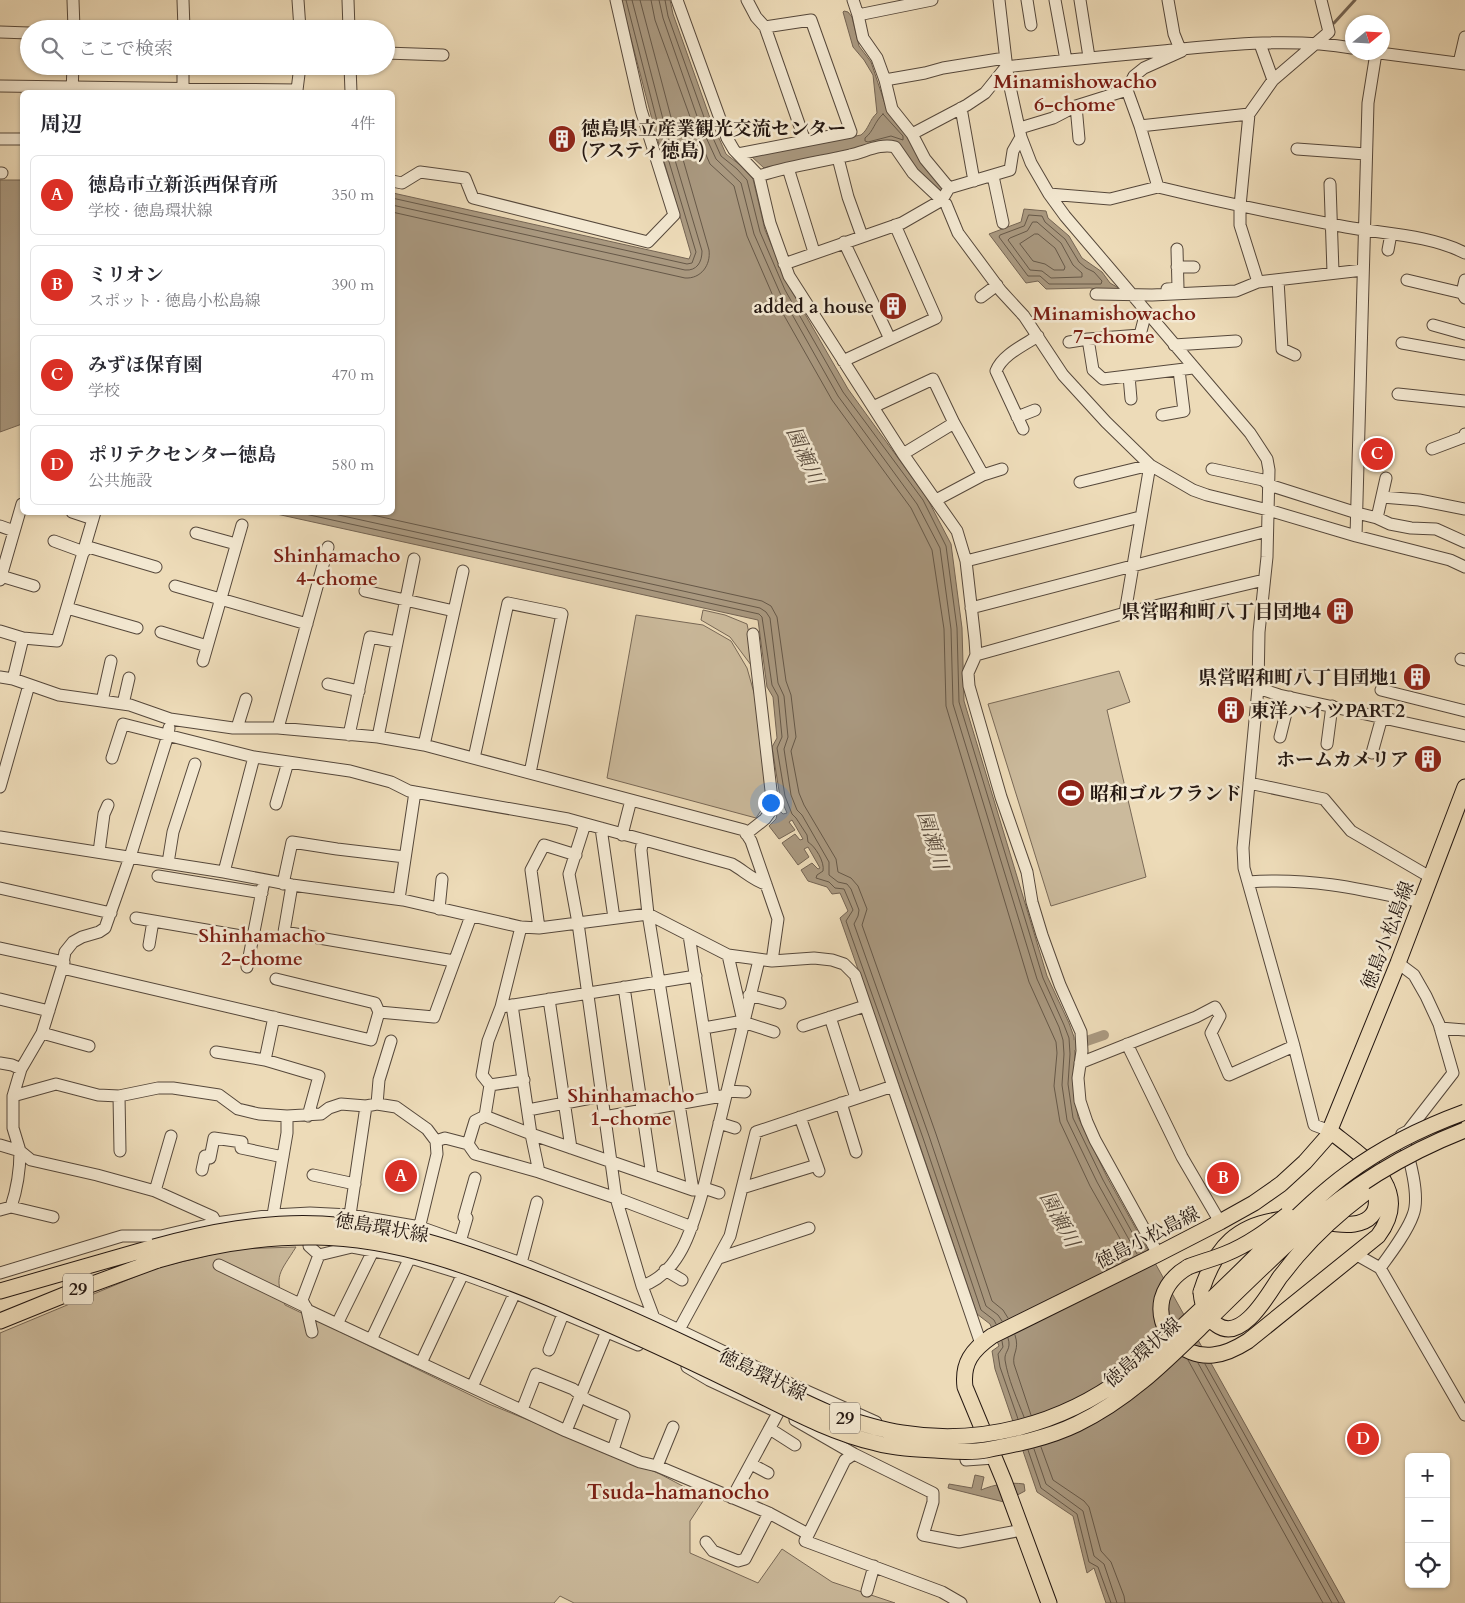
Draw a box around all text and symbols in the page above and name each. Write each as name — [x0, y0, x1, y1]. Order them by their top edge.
north arrow — [1345, 15, 1390, 60]
search box — [20, 20, 395, 75]
icon: search — [38, 34, 66, 62]
text: ここで検索 — [78, 36, 173, 62]
district label: Minamishowacho 6-chome — [993, 68, 1157, 118]
text: 周辺 — [40, 110, 82, 139]
text: 4件 — [351, 113, 375, 135]
place label: 徳島県立産業観光交流センター (アスティ徳島) — [581, 116, 846, 164]
building icon: 徳島県立産業観光交流センター (アスティ徳島) — [547, 124, 577, 154]
text: 徳島市立新浜西保育所 — [88, 172, 278, 198]
text: A — [51, 184, 63, 206]
text: 350 m — [332, 184, 374, 206]
text: 学校 · 徳島環状線 — [88, 200, 213, 222]
text: ミリオン — [88, 262, 164, 288]
text: B — [51, 274, 63, 296]
text: 390 m — [332, 274, 374, 296]
text: スポット · 徳島小松島線 — [88, 290, 261, 312]
building icon: added a house — [878, 291, 908, 321]
place label: added a house — [754, 294, 874, 320]
district label: Minamishowacho 7-chome — [1032, 300, 1196, 350]
text: みずほ保育園 — [88, 352, 202, 378]
text: C — [51, 364, 63, 386]
text: 470 m — [332, 364, 374, 386]
text: 学校 — [88, 380, 120, 402]
water label: 園瀬川 — [780, 422, 830, 490]
pin: C — [1361, 435, 1393, 473]
text: ポリテクセンター徳島 — [88, 442, 276, 468]
text: D — [50, 454, 64, 476]
text: 580 m — [332, 454, 374, 476]
text: 公共施設 — [88, 470, 152, 492]
district label: Shinhamacho 4-chome — [274, 542, 400, 592]
building icon: 県営昭和町八丁目団地4 — [1325, 596, 1355, 626]
place label: 県営昭和町八丁目団地4 — [1121, 599, 1321, 625]
building icon: 県営昭和町八丁目団地1 — [1402, 662, 1432, 692]
place label: 県営昭和町八丁目団地1 — [1198, 665, 1398, 691]
building icon: 東洋ハイツPART2 — [1216, 695, 1246, 725]
place label: 東洋ハイツPART2 — [1250, 698, 1405, 724]
building icon: ホームカメリア — [1413, 744, 1443, 774]
place label: ホームカメリア — [1276, 747, 1409, 773]
sports icon: 昭和ゴルフランド — [1056, 778, 1086, 808]
place label: 昭和ゴルフランド — [1090, 781, 1242, 807]
your location — [758, 790, 784, 816]
water label: 園瀬川 — [911, 808, 955, 875]
street label: 徳島小松島線 — [1355, 877, 1420, 993]
district label: Shinhamacho 2-chome — [199, 922, 325, 972]
district label: Shinhamacho 1-chome — [568, 1082, 694, 1132]
pin: A — [385, 1157, 417, 1195]
pin: B — [1207, 1159, 1239, 1197]
water label: 園瀬川 — [1034, 1186, 1087, 1254]
street label: 徳島小松島線 — [1091, 1200, 1204, 1275]
street label: 徳島環状線 — [333, 1207, 431, 1249]
road number: 29 — [63, 1274, 93, 1305]
street label: 徳島環状線 — [1098, 1312, 1187, 1394]
street label: 徳島環状線 — [714, 1342, 811, 1407]
road number: 29 — [830, 1402, 860, 1434]
pin: D — [1347, 1420, 1379, 1458]
map controls — [1405, 1453, 1450, 1588]
button: + — [1405, 1453, 1450, 1498]
district label: Tsuda-hamanocho — [587, 1478, 769, 1507]
button: − — [1405, 1498, 1450, 1543]
button: locate — [1405, 1543, 1450, 1588]

